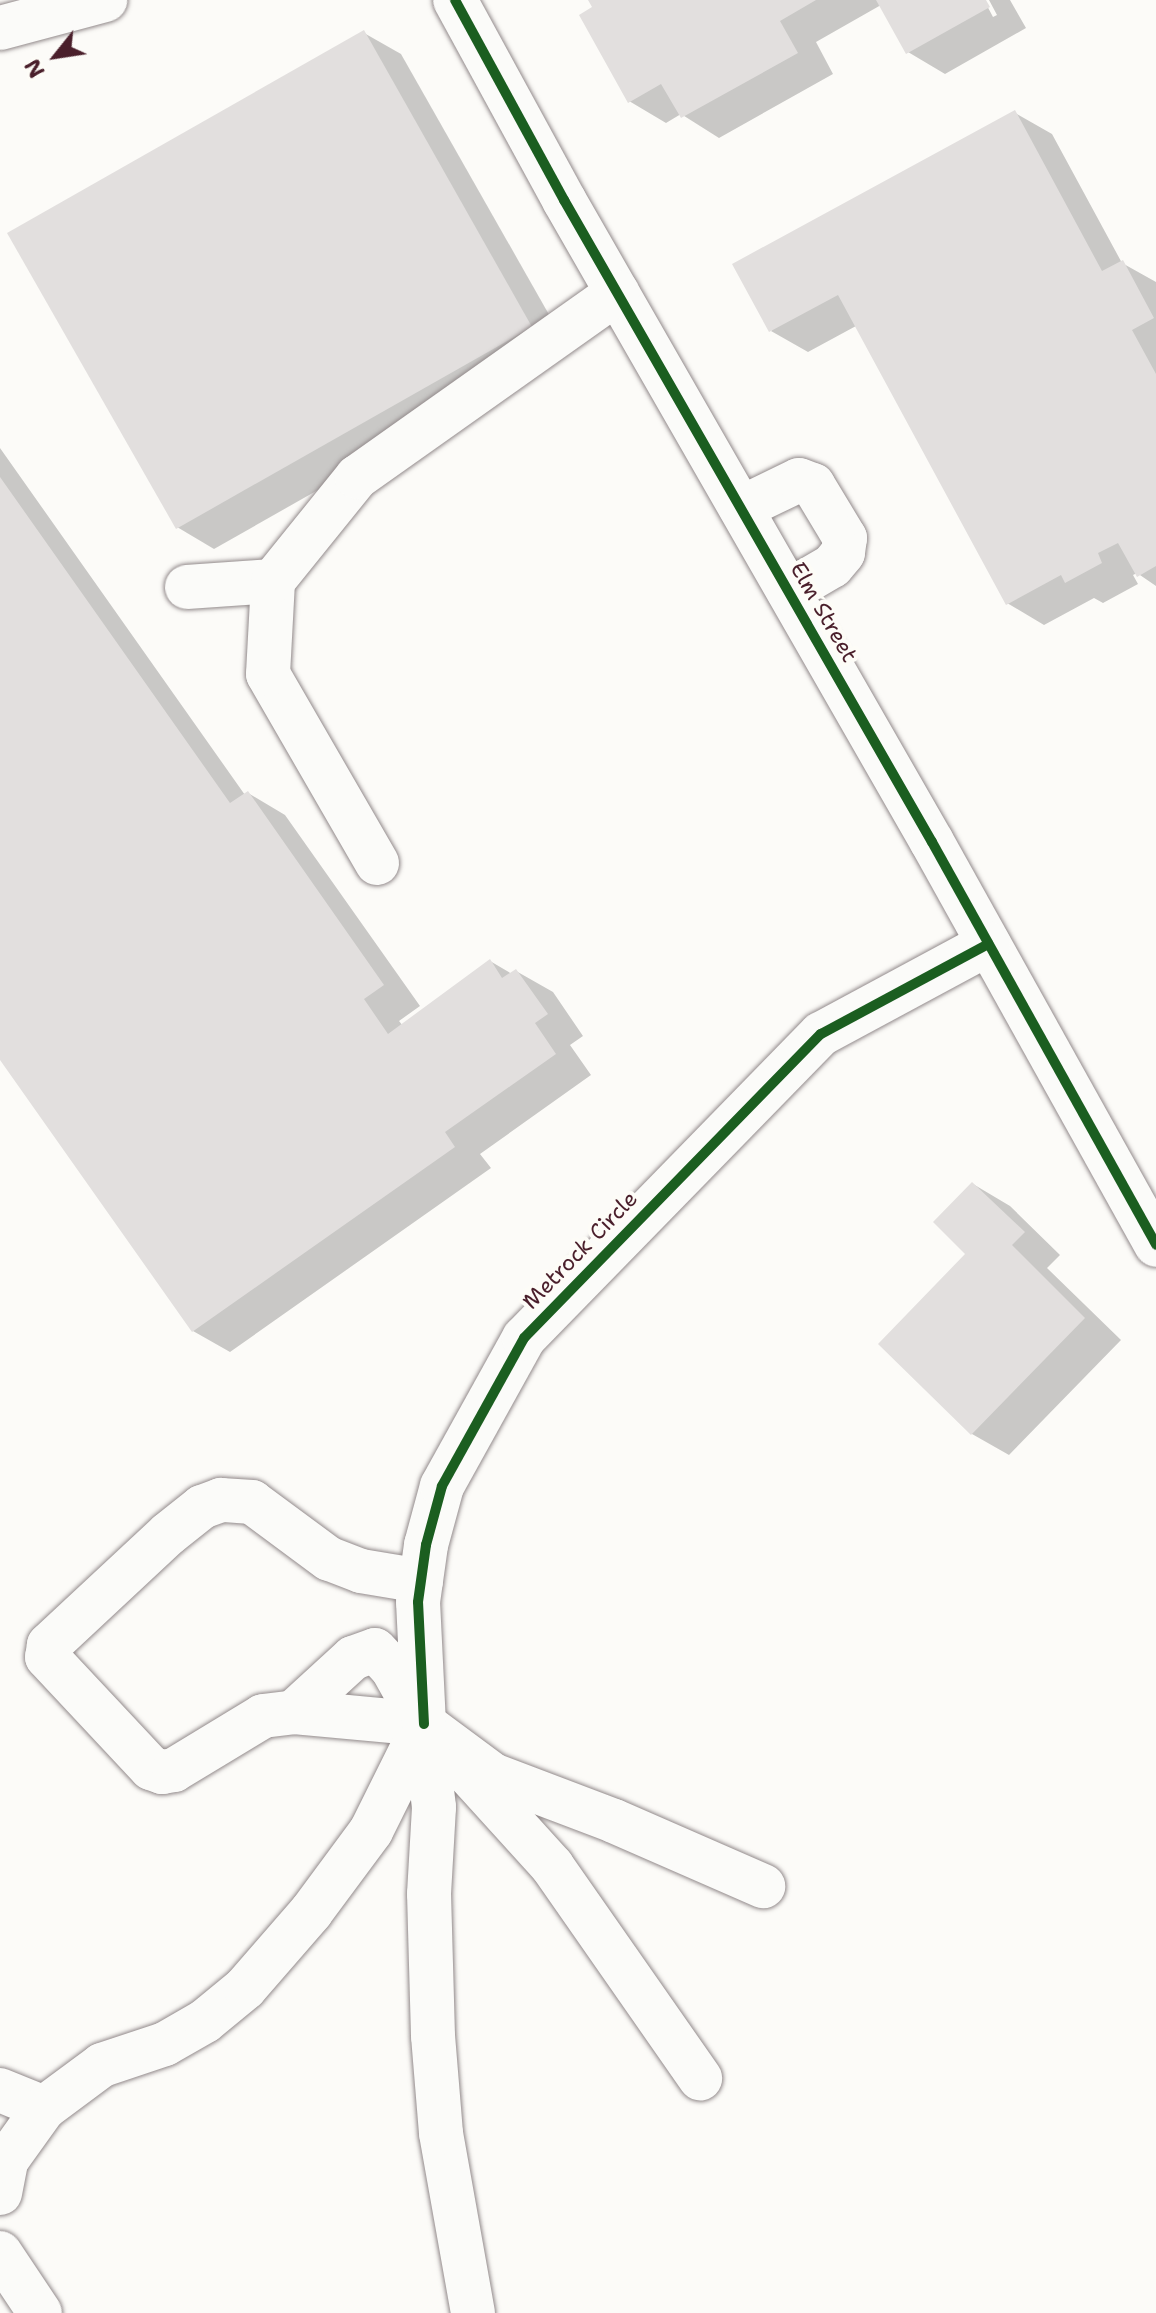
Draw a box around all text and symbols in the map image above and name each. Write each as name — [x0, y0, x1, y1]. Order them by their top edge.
north arrow — [16, 16, 96, 96]
text: N — [18, 53, 52, 83]
street label: Elm Street — [785, 557, 863, 667]
street label: Metrock Circle — [517, 1186, 643, 1314]

